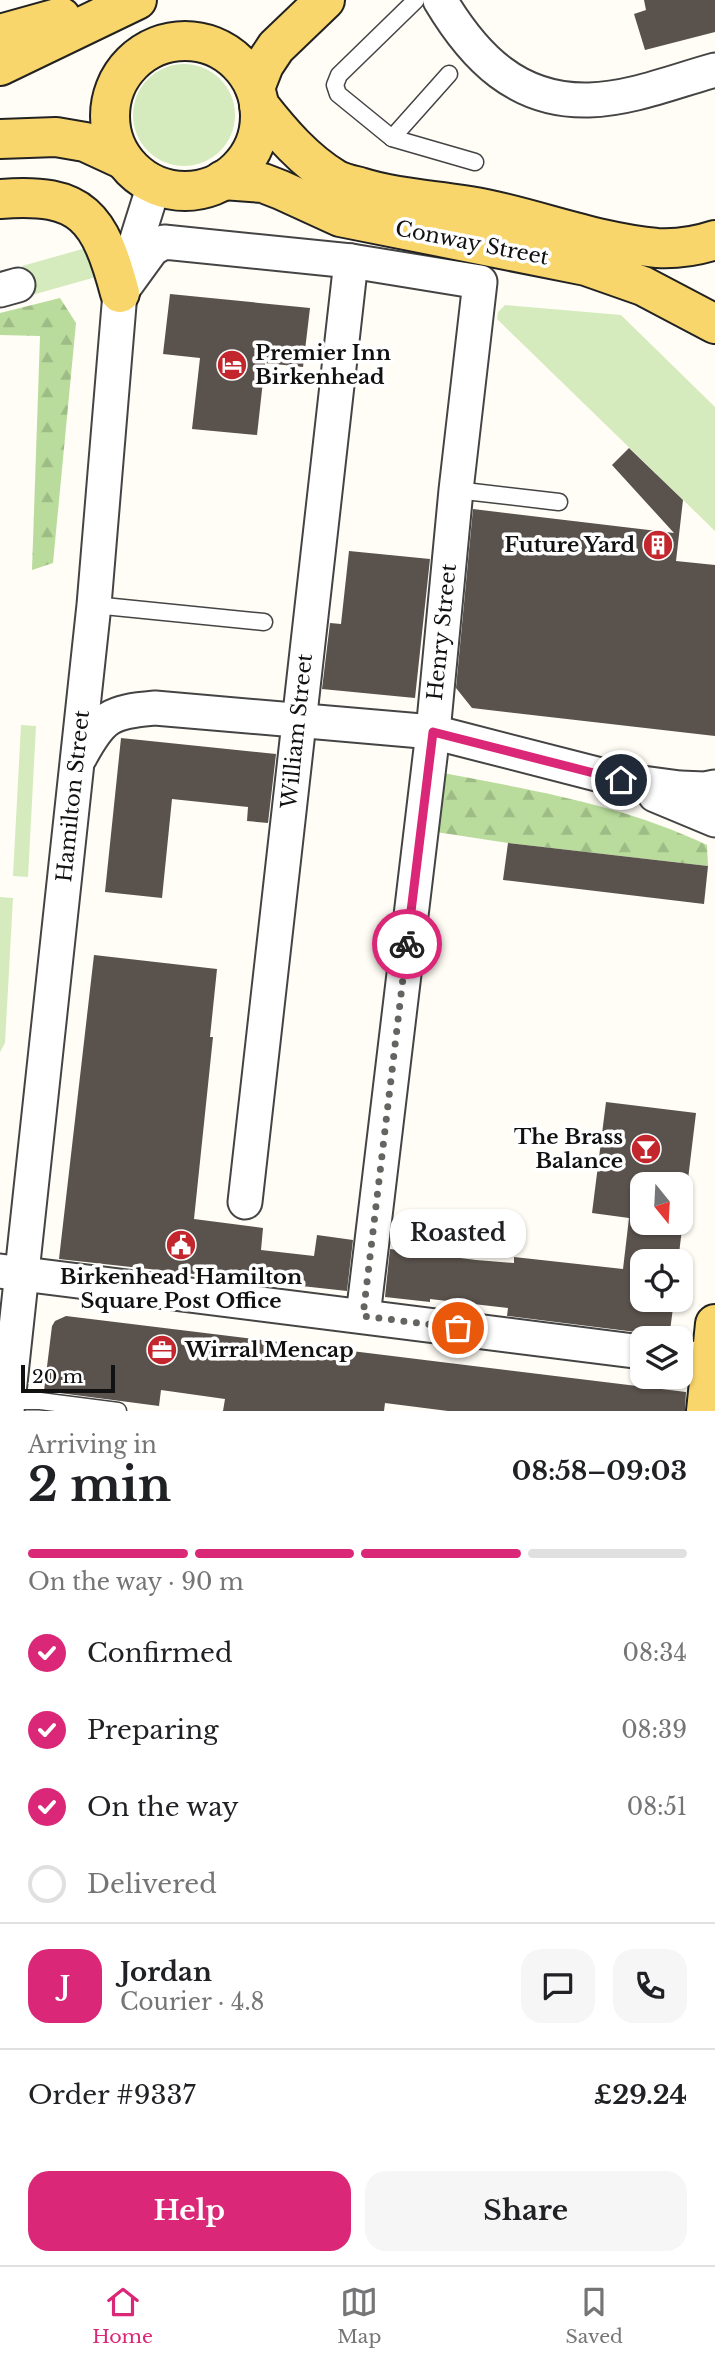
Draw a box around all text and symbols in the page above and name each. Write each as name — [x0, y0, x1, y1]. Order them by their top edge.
street label: Conway Street — [393, 215, 551, 271]
place label: Premier Inn Birkenhead — [255, 340, 391, 390]
hotel icon: Premier Inn Birkenhead — [215, 348, 249, 382]
building icon: Future Yard — [641, 528, 675, 562]
place label: Future Yard — [504, 532, 635, 558]
street label: Henry Street — [422, 562, 462, 702]
street label: William Street — [276, 652, 318, 811]
street label: Hamilton Street — [51, 709, 95, 883]
pin — [591, 750, 651, 810]
icon: home — [602, 761, 640, 799]
courier — [372, 909, 442, 979]
icon: bike — [388, 925, 426, 963]
place label: The Brass Balance — [514, 1124, 623, 1174]
bar icon: The Brass Balance — [629, 1132, 663, 1166]
north arrow — [630, 1172, 693, 1236]
map controls — [630, 1172, 693, 1389]
callout: Roasted — [390, 1209, 526, 1258]
text: Roasted — [410, 1219, 506, 1247]
public building icon: Birkenhead Hamilton Square Post Office — [164, 1228, 198, 1262]
button: locate — [630, 1249, 693, 1312]
place label: Birkenhead Hamilton Square Post Office — [60, 1264, 302, 1314]
pin — [428, 1298, 488, 1358]
icon: bag — [439, 1309, 477, 1347]
button: layers — [630, 1326, 693, 1389]
office icon: Wirral Mencap — [145, 1333, 179, 1367]
place label: Wirral Mencap — [184, 1337, 354, 1363]
scale bar — [21, 1362, 116, 1394]
text: 20 m — [32, 1365, 83, 1388]
text: Arriving in — [28, 1431, 157, 1459]
text: 08:58–09:03 — [512, 1455, 687, 1487]
text: 2 min — [28, 1456, 171, 1513]
text: On the way · 90 m — [28, 1568, 244, 1596]
icon: check — [28, 1634, 66, 1672]
text: Confirmed — [87, 1637, 232, 1669]
text: 08:34 — [622, 1639, 687, 1667]
icon: check — [28, 1711, 66, 1749]
text: Preparing — [87, 1714, 219, 1746]
text: 08:39 — [621, 1716, 687, 1744]
icon: check — [28, 1788, 66, 1826]
text: On the way — [87, 1791, 239, 1823]
text: 08:51 — [627, 1793, 687, 1821]
text: Delivered — [87, 1868, 217, 1900]
button: chat — [521, 1949, 595, 2023]
button: phone — [613, 1949, 687, 2023]
text: Jordan — [120, 1956, 212, 1988]
text: J — [60, 1970, 70, 2002]
text: Courier · 4.8 — [120, 1988, 265, 2016]
text: Order #9337 — [28, 2079, 196, 2111]
text: £29.24 — [594, 2079, 687, 2111]
button: Help — [28, 2171, 351, 2251]
button: Share — [365, 2171, 687, 2251]
tab: Home — [92, 2283, 153, 2348]
tab: Map — [337, 2283, 381, 2348]
tab: Saved — [566, 2283, 623, 2348]

